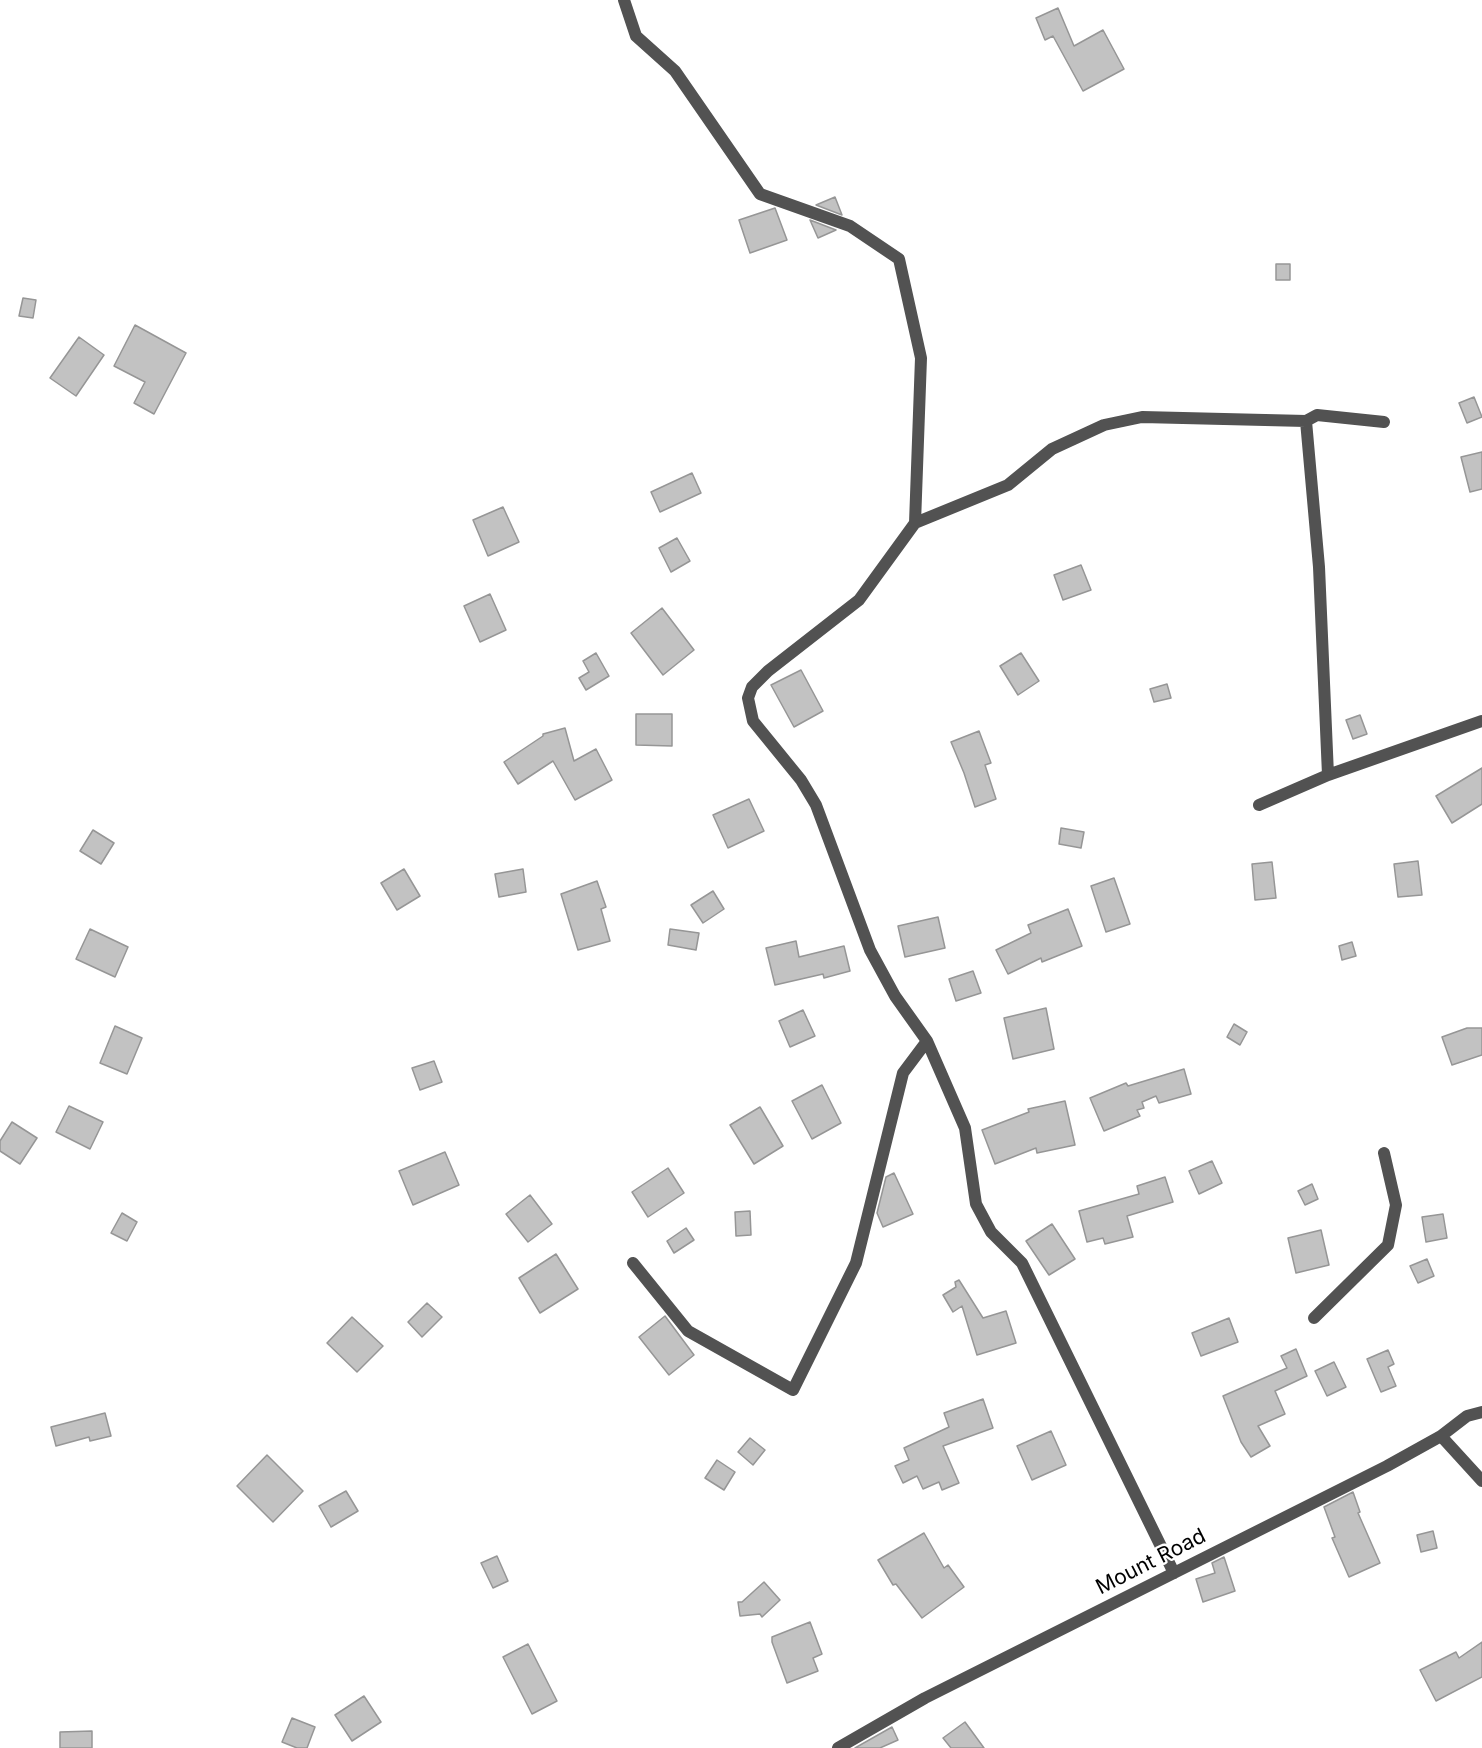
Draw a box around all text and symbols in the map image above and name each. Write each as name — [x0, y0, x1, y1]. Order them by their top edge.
street label: Mount Road — [1092, 1524, 1210, 1600]

